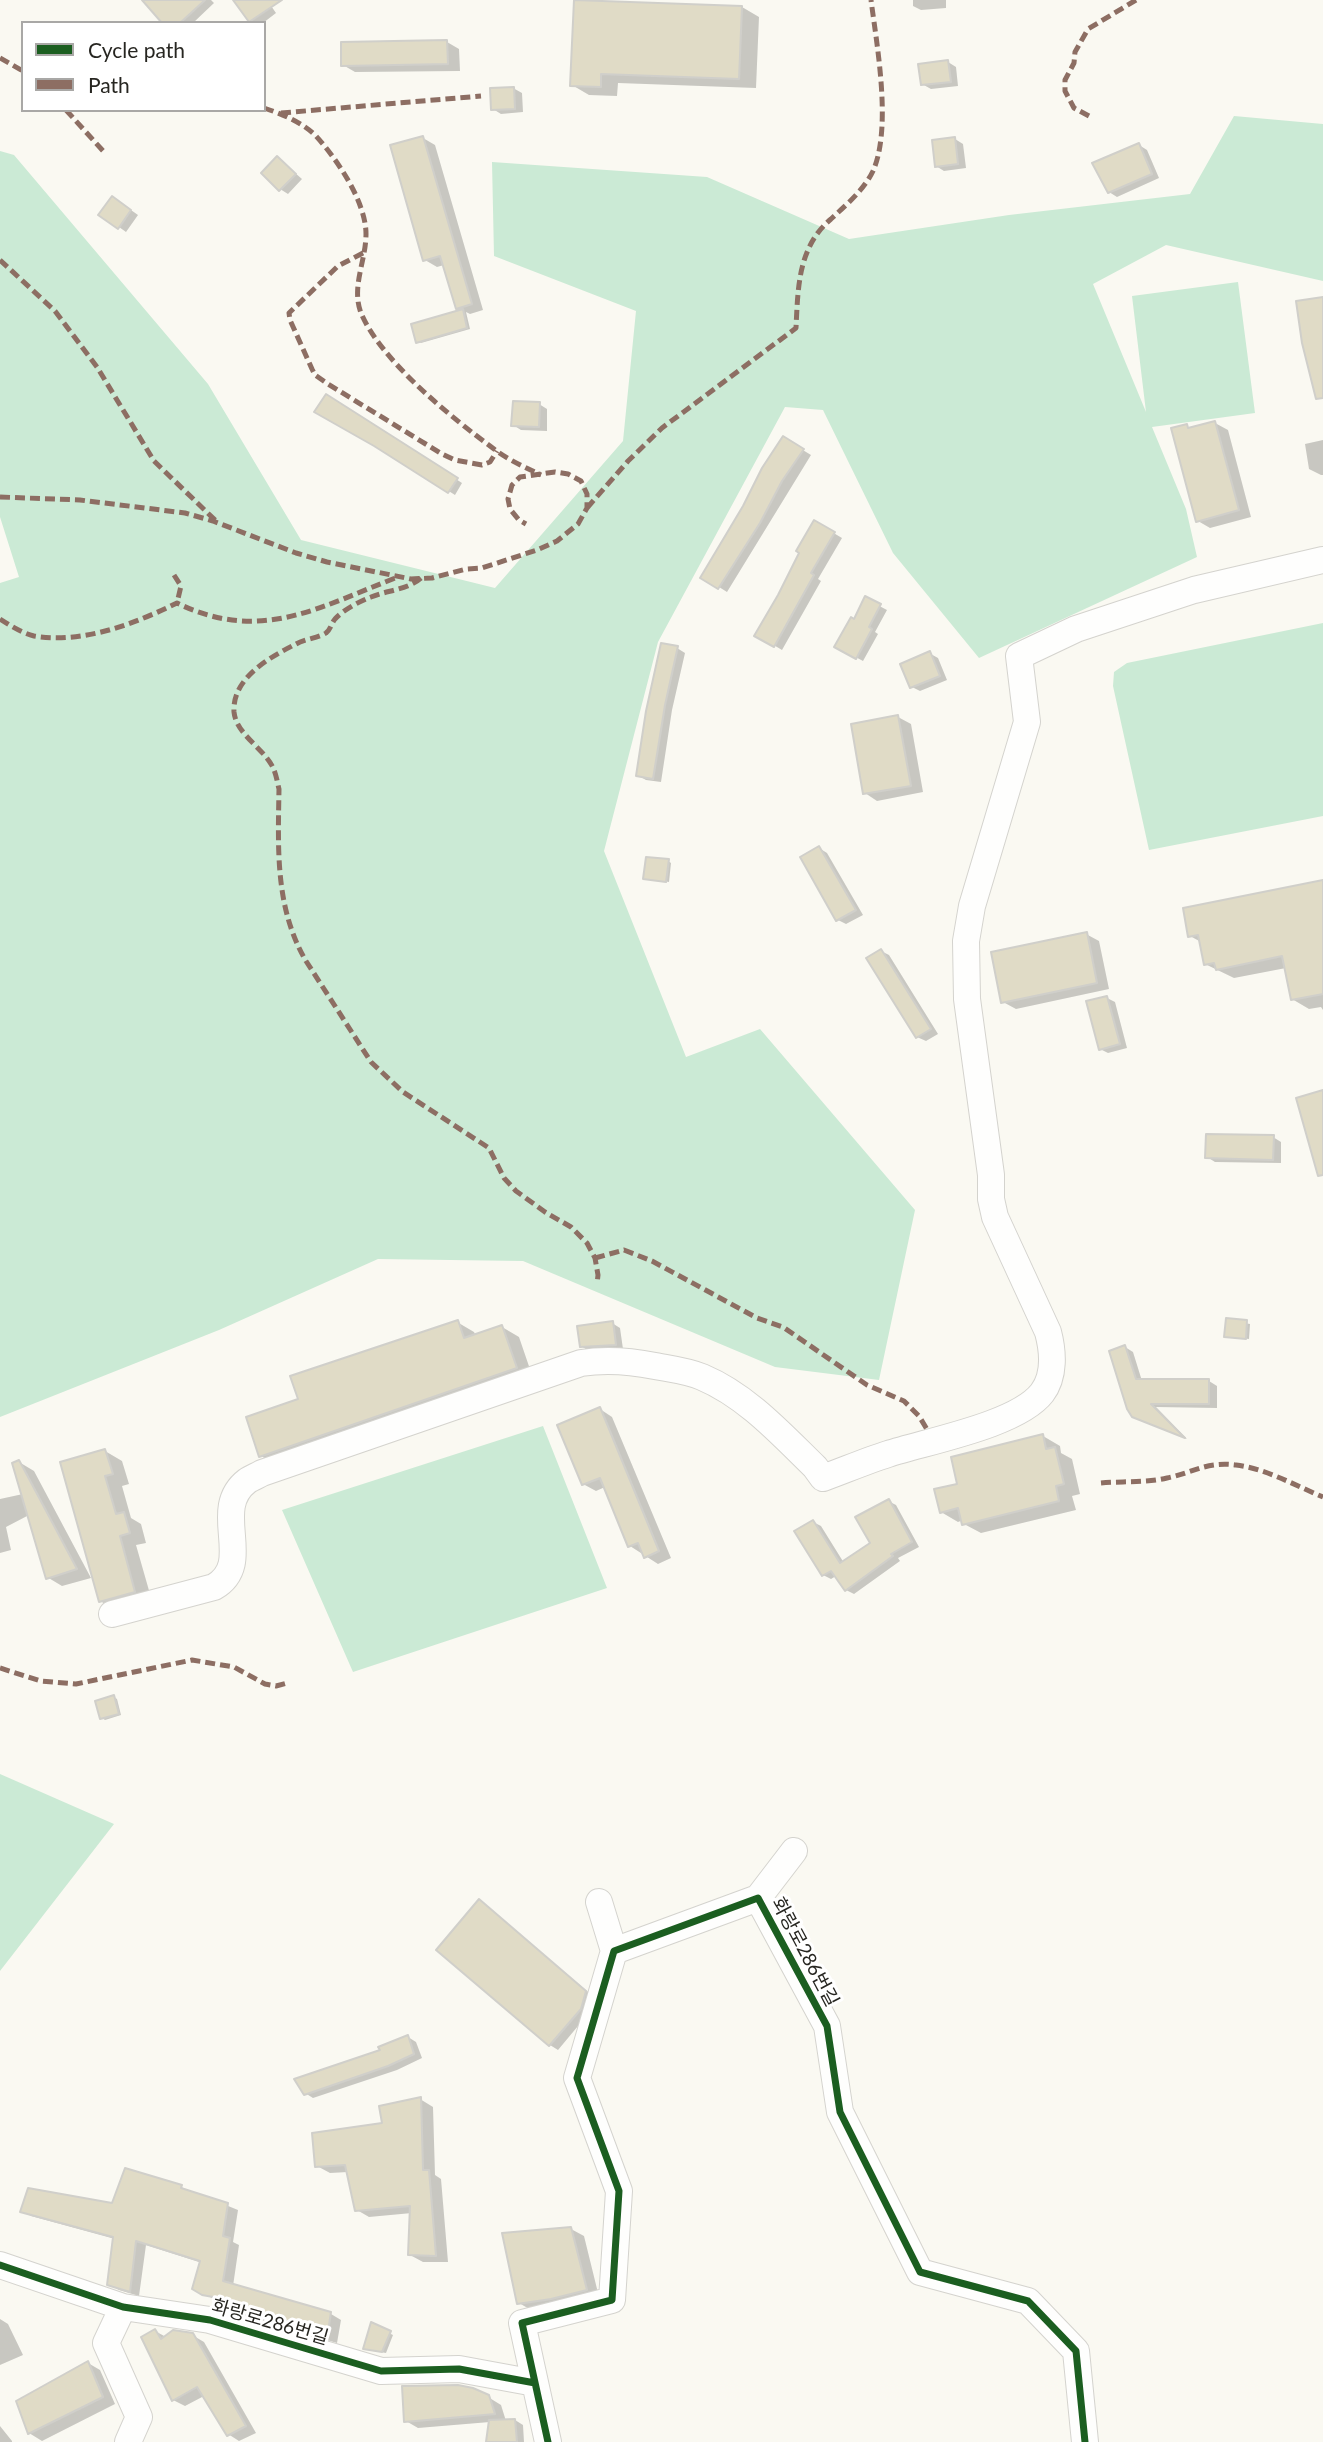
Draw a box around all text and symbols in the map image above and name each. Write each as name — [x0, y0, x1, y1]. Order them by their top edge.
legend — [21, 21, 266, 112]
text: Cycle path — [88, 37, 185, 62]
text: Path — [88, 72, 130, 97]
street label: 화랑로286번길 — [767, 1893, 843, 2011]
street label: 화랑로286번길 — [209, 2294, 331, 2350]

